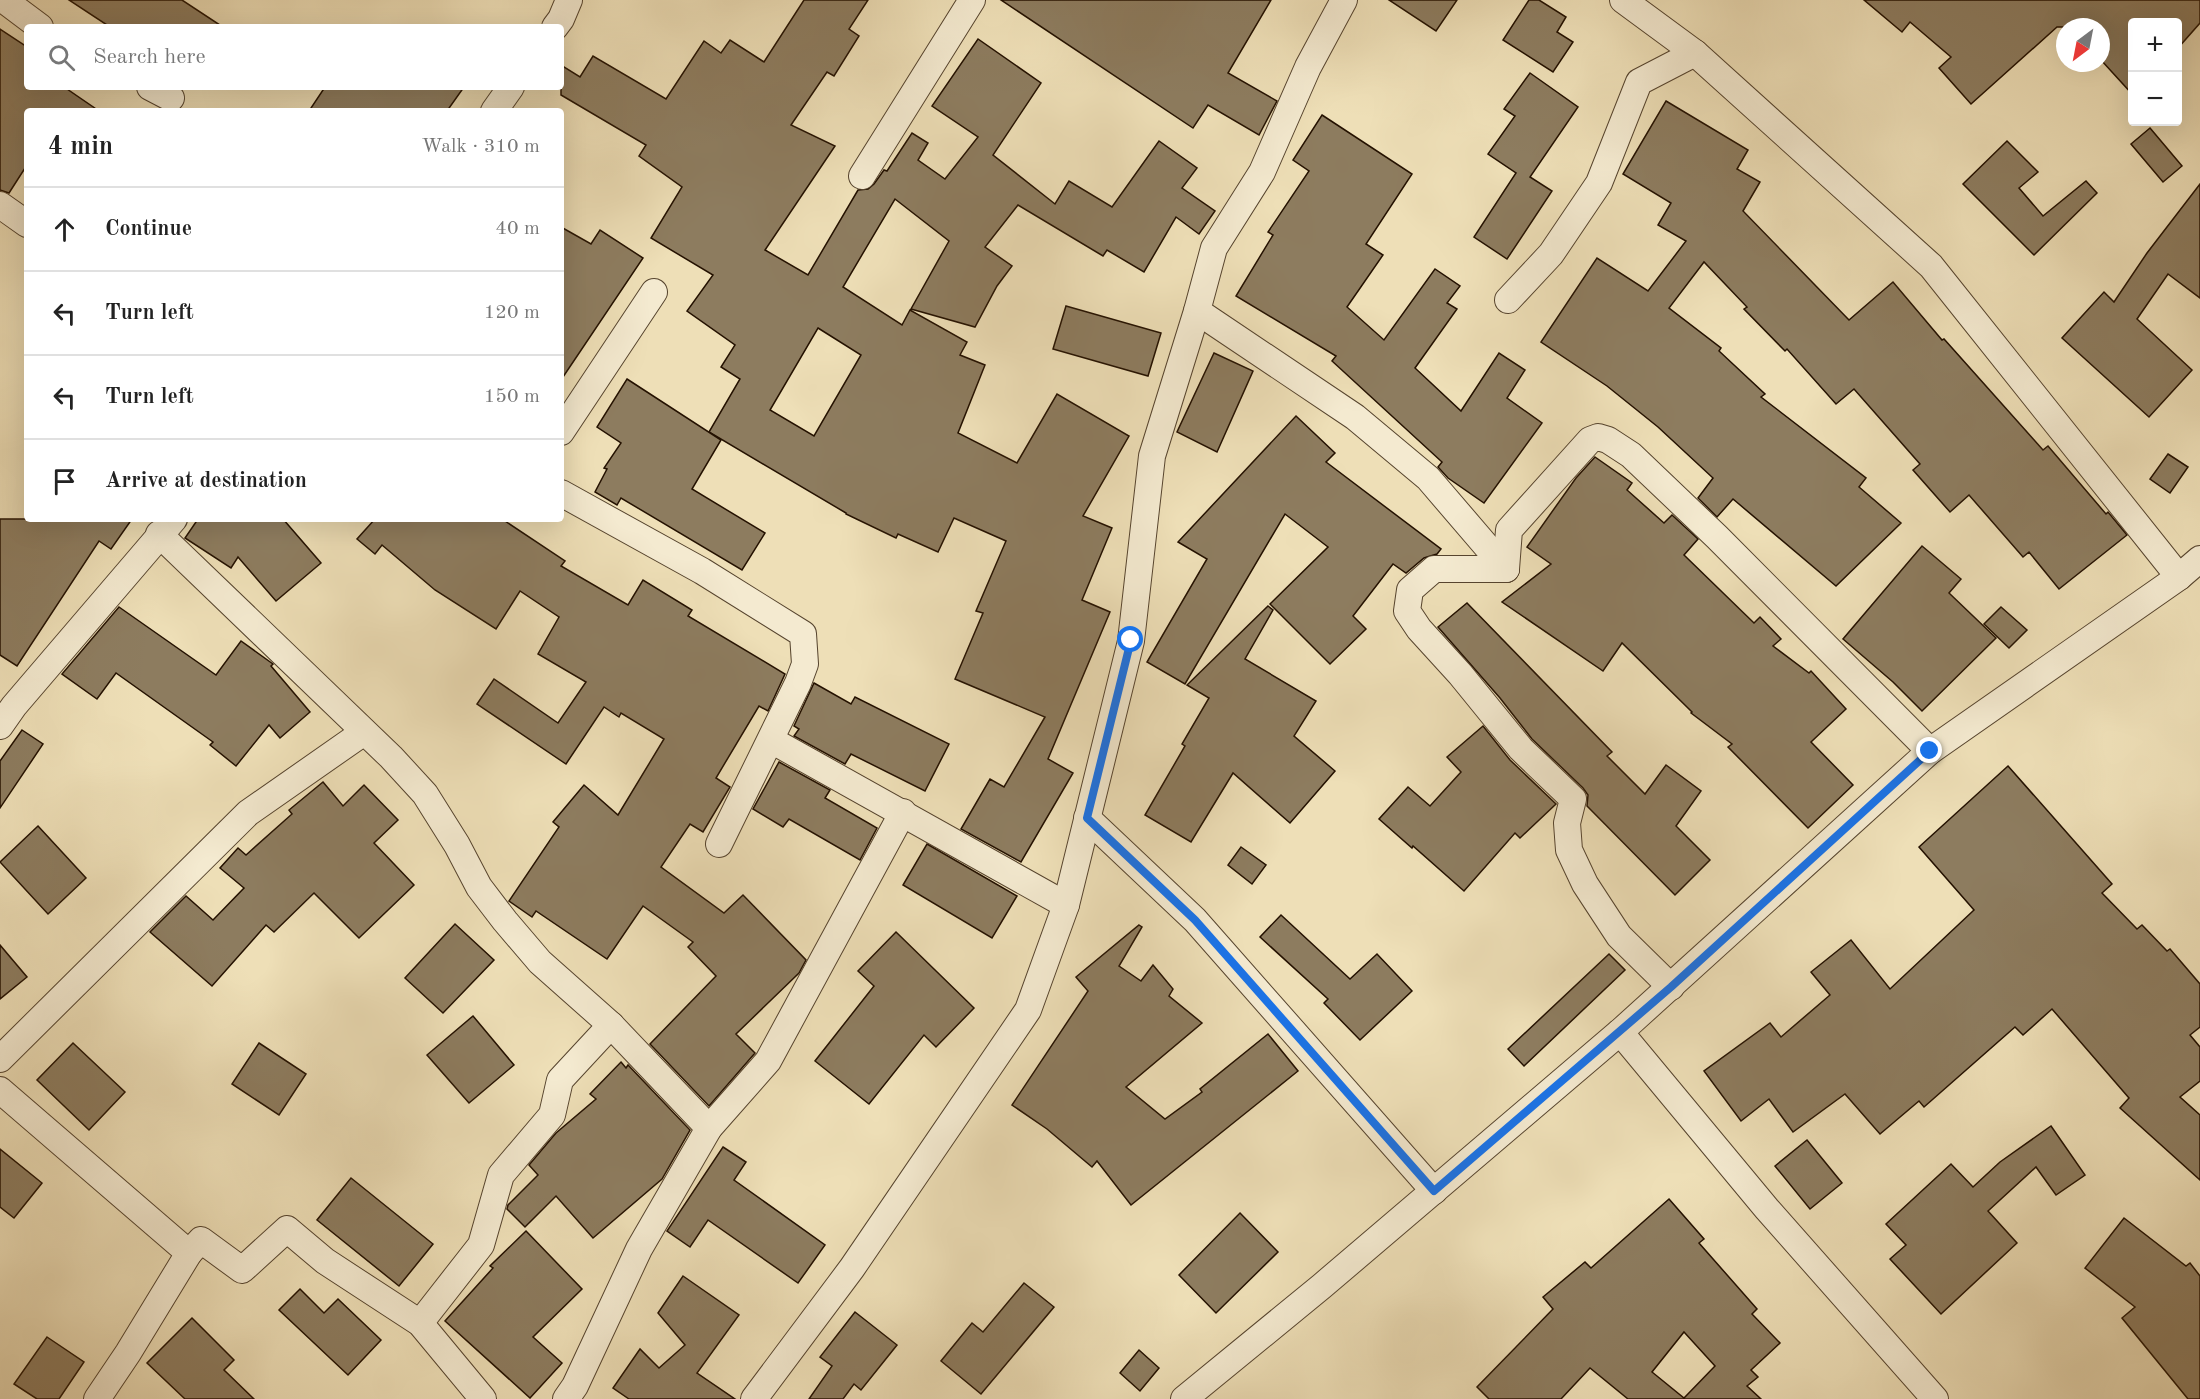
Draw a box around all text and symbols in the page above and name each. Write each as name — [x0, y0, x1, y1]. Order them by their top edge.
north arrow — [2056, 18, 2110, 72]
map controls — [2128, 18, 2182, 126]
button: + — [2128, 18, 2182, 72]
search box — [24, 24, 564, 90]
icon: search — [45, 41, 78, 74]
text: Search here — [93, 46, 206, 68]
button: − — [2128, 72, 2182, 126]
text: 4 min — [48, 134, 113, 160]
text: Walk · 310 m — [421, 137, 540, 157]
icon: ahead — [48, 213, 81, 246]
text: Continue — [105, 218, 192, 240]
text: 40 m — [495, 219, 540, 239]
icon: left — [48, 297, 81, 330]
text: Turn left — [105, 302, 194, 324]
text: 120 m — [484, 303, 540, 323]
icon: left — [48, 381, 81, 414]
text: Turn left — [105, 386, 194, 408]
text: 150 m — [484, 387, 540, 407]
icon: arrive — [48, 465, 81, 498]
text: Arrive at destination — [105, 470, 307, 492]
route start — [1117, 626, 1143, 652]
route end — [1916, 737, 1942, 763]

